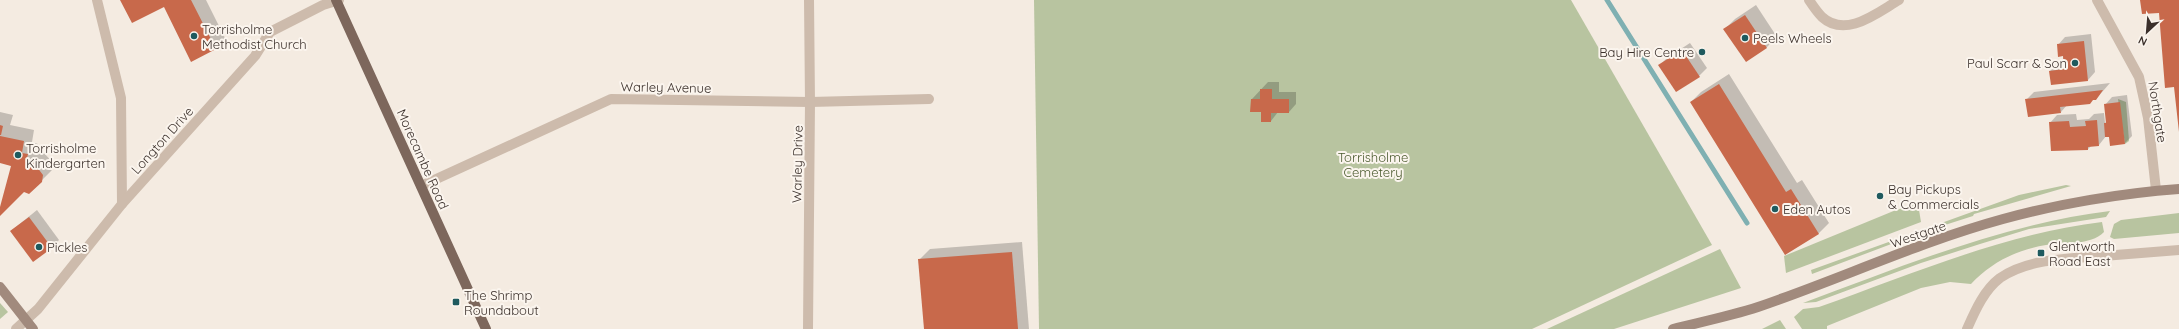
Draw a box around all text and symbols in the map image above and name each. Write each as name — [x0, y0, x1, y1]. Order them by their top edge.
north arrow — [2127, 12, 2167, 52]
place label: Torrisholme Methodist Church — [202, 21, 307, 52]
place label: Peels Wheels — [1753, 30, 1832, 46]
marker: Torrisholme Methodist Church — [189, 31, 199, 41]
marker: Peels Wheels — [1740, 33, 1750, 43]
text: N — [2136, 33, 2149, 49]
place label: Bay Hire Centre — [1599, 44, 1694, 60]
marker: Bay Hire Centre — [1697, 47, 1707, 57]
place label: Paul Scarr & Son — [1967, 55, 2067, 71]
marker: Paul Scarr & Son — [2070, 58, 2080, 68]
street label: Warley Avenue — [620, 78, 712, 96]
street label: Northgate — [2145, 80, 2171, 144]
street label: Longton Drive — [128, 103, 196, 177]
street label: Morecambe Road — [394, 106, 452, 212]
street label: Warley Drive — [788, 125, 806, 203]
place label: Torrisholme Kindergarten — [26, 140, 105, 171]
park label: Torrisholme Cemetery — [1338, 149, 1408, 180]
marker: Torrisholme Kindergarten — [13, 150, 23, 160]
place label: Bay Pickups & Commercials — [1888, 181, 1979, 212]
marker: Bay Pickups & Commercials — [1875, 191, 1885, 201]
place label: Eden Autos — [1783, 201, 1851, 217]
marker: Eden Autos — [1770, 204, 1780, 214]
street label: Westgate — [1888, 217, 1948, 251]
place label: Glentworth Road East — [2049, 238, 2115, 269]
place label: Pickles — [47, 239, 87, 255]
marker: Pickles — [34, 242, 44, 252]
marker: Glentworth Road East — [2036, 248, 2046, 258]
place label: The Shrimp Roundabout — [464, 287, 539, 318]
marker: The Shrimp Roundabout — [451, 297, 461, 307]

